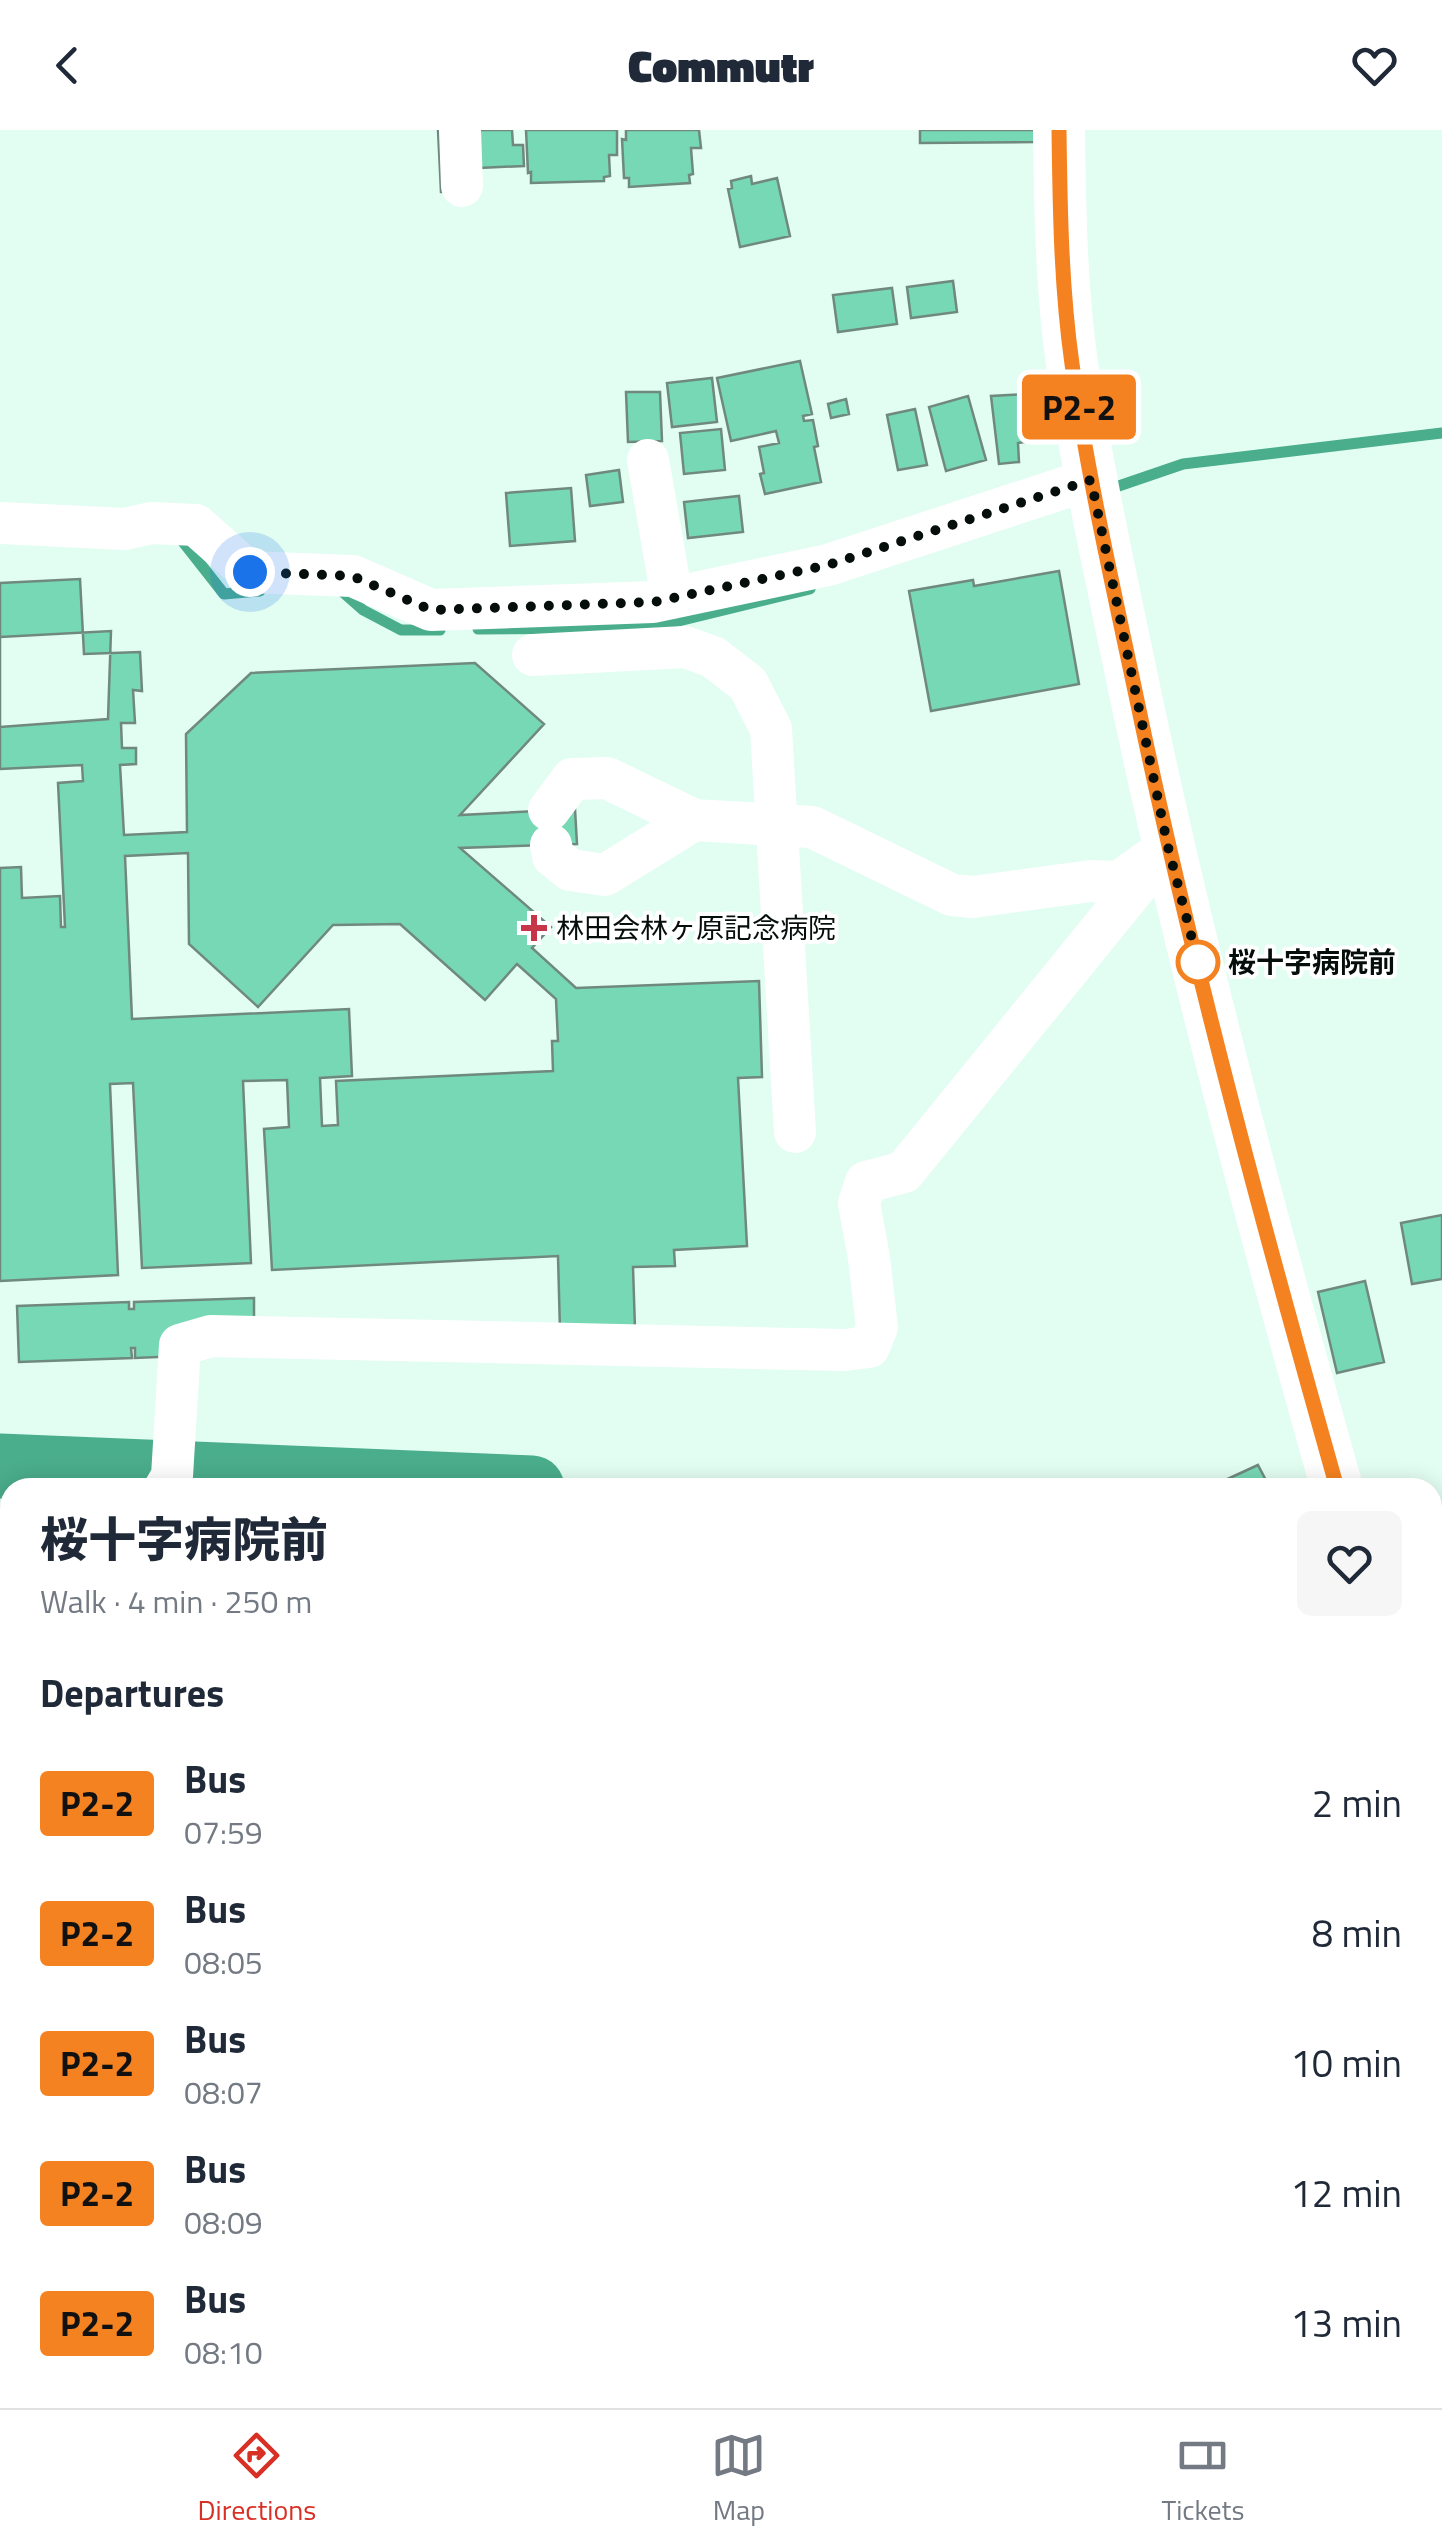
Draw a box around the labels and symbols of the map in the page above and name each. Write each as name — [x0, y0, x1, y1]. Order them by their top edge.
line badge: P2-2 — [1009, 374, 1149, 440]
your location — [225, 547, 275, 597]
place label: 林田会林ヶ原記念病院 — [556, 906, 836, 949]
marker: 林田会林ヶ原記念病院 — [521, 915, 547, 941]
place label: 桜十字病院前 — [1228, 940, 1396, 983]
marker: 桜十字病院前 — [1177, 941, 1219, 983]

